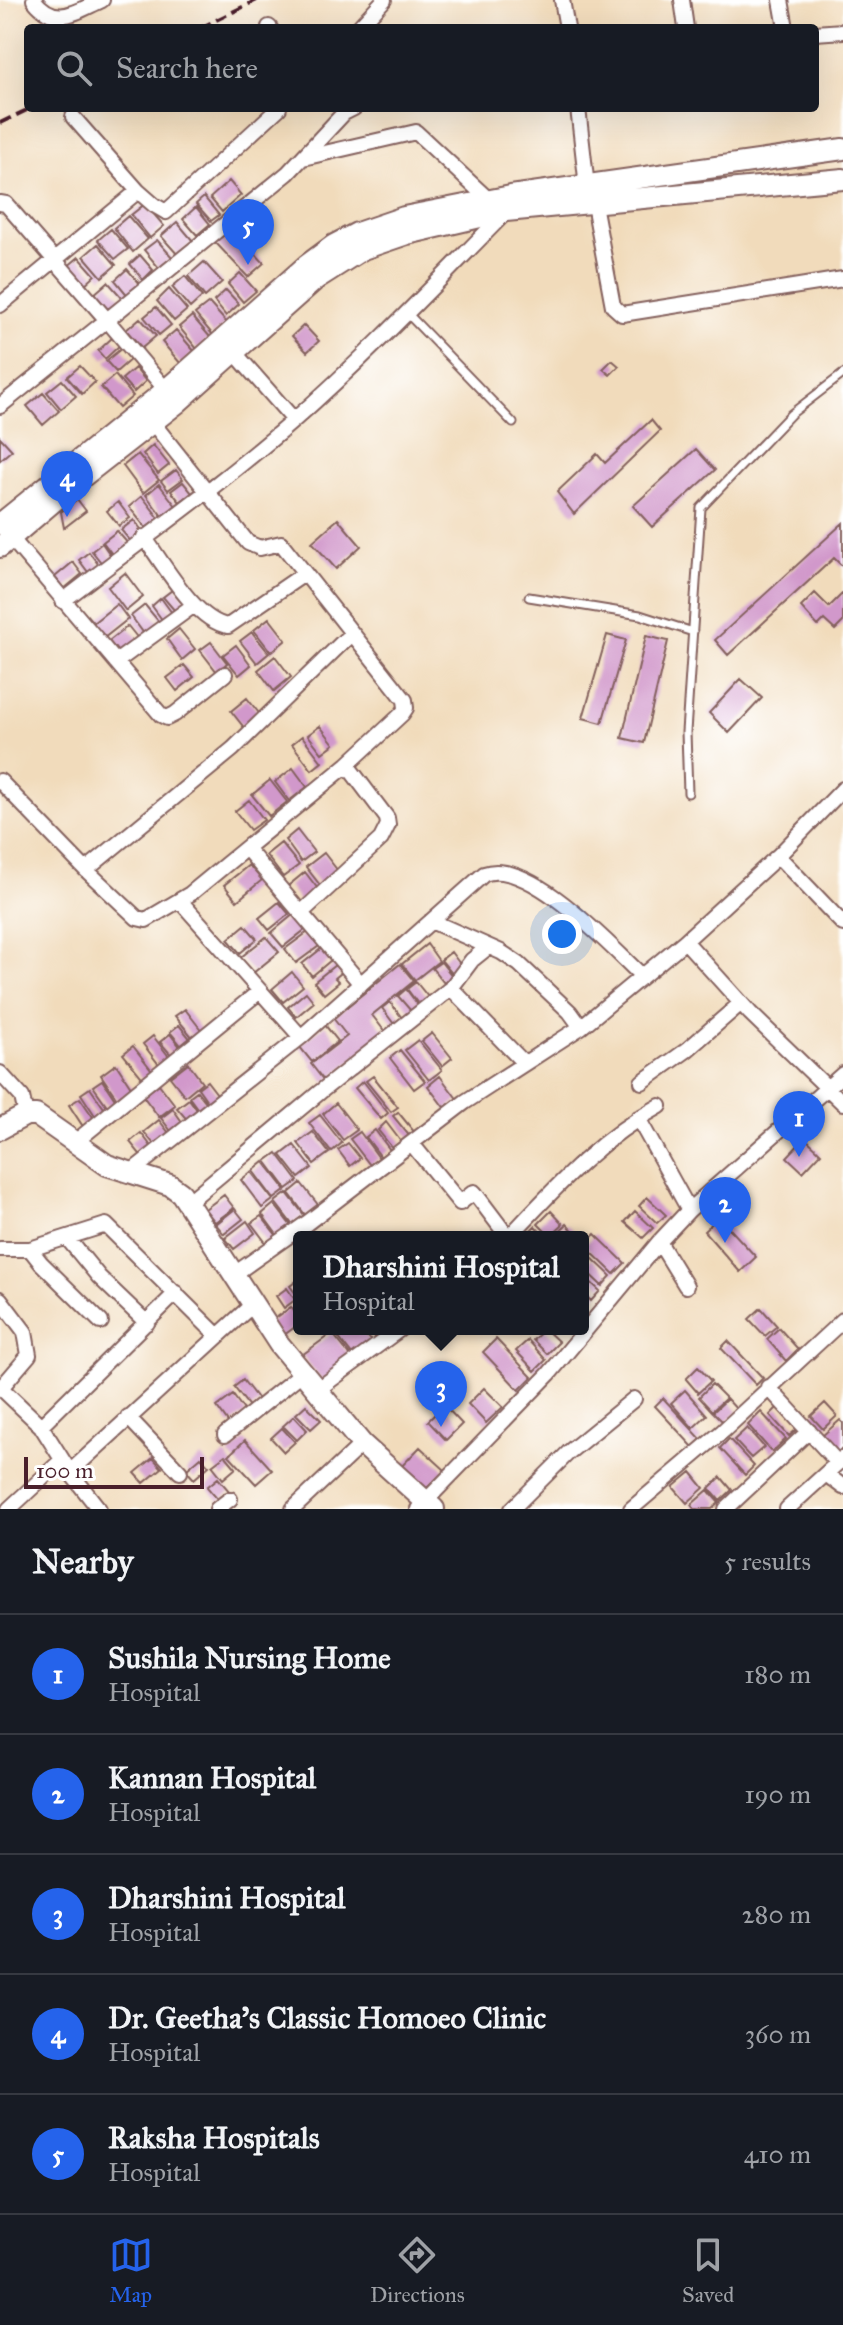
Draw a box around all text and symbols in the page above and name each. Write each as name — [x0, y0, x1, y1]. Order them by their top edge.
search box — [24, 24, 819, 112]
icon: search — [52, 46, 96, 90]
text: Search here — [116, 50, 258, 86]
pin: 5 — [222, 199, 274, 265]
pin: 4 — [41, 451, 93, 517]
your location — [542, 914, 582, 954]
pin: 1 — [773, 1091, 825, 1157]
pin: 2 — [699, 1177, 751, 1243]
popup — [293, 1231, 589, 1335]
text: Dharshini Hospital — [322, 1249, 560, 1285]
text: Hospital — [322, 1285, 415, 1317]
pin: 3 — [415, 1361, 467, 1427]
scale bar — [24, 1453, 204, 1489]
text: 100 m — [36, 1457, 93, 1484]
text: Nearby — [32, 1541, 134, 1582]
text: 5 results — [724, 1545, 811, 1577]
text: Sushila Nursing Home — [108, 1640, 391, 1676]
text: 1 — [53, 1658, 63, 1690]
text: 180 m — [744, 1658, 811, 1690]
text: Hospital — [108, 1676, 200, 1708]
text: Kannan Hospital — [108, 1760, 316, 1796]
text: 2 — [52, 1778, 64, 1810]
text: 190 m — [744, 1778, 811, 1810]
text: Hospital — [108, 1796, 200, 1828]
text: Dharshini Hospital — [108, 1880, 345, 1916]
text: 3 — [53, 1898, 63, 1930]
text: 280 m — [742, 1898, 811, 1930]
text: Hospital — [108, 1916, 200, 1948]
text: Dr. Geetha's Classic Homoeo Clinic — [108, 2000, 546, 2036]
text: 4 — [51, 2018, 65, 2050]
text: 360 m — [745, 2018, 811, 2050]
text: Hospital — [108, 2036, 200, 2068]
text: Raksha Hospitals — [108, 2120, 320, 2156]
text: 5 — [52, 2138, 64, 2170]
text: 410 m — [744, 2138, 811, 2170]
text: Hospital — [108, 2156, 200, 2188]
tab: Map — [109, 2233, 153, 2308]
tab: Directions — [370, 2233, 465, 2308]
tab: Saved — [682, 2233, 734, 2308]

